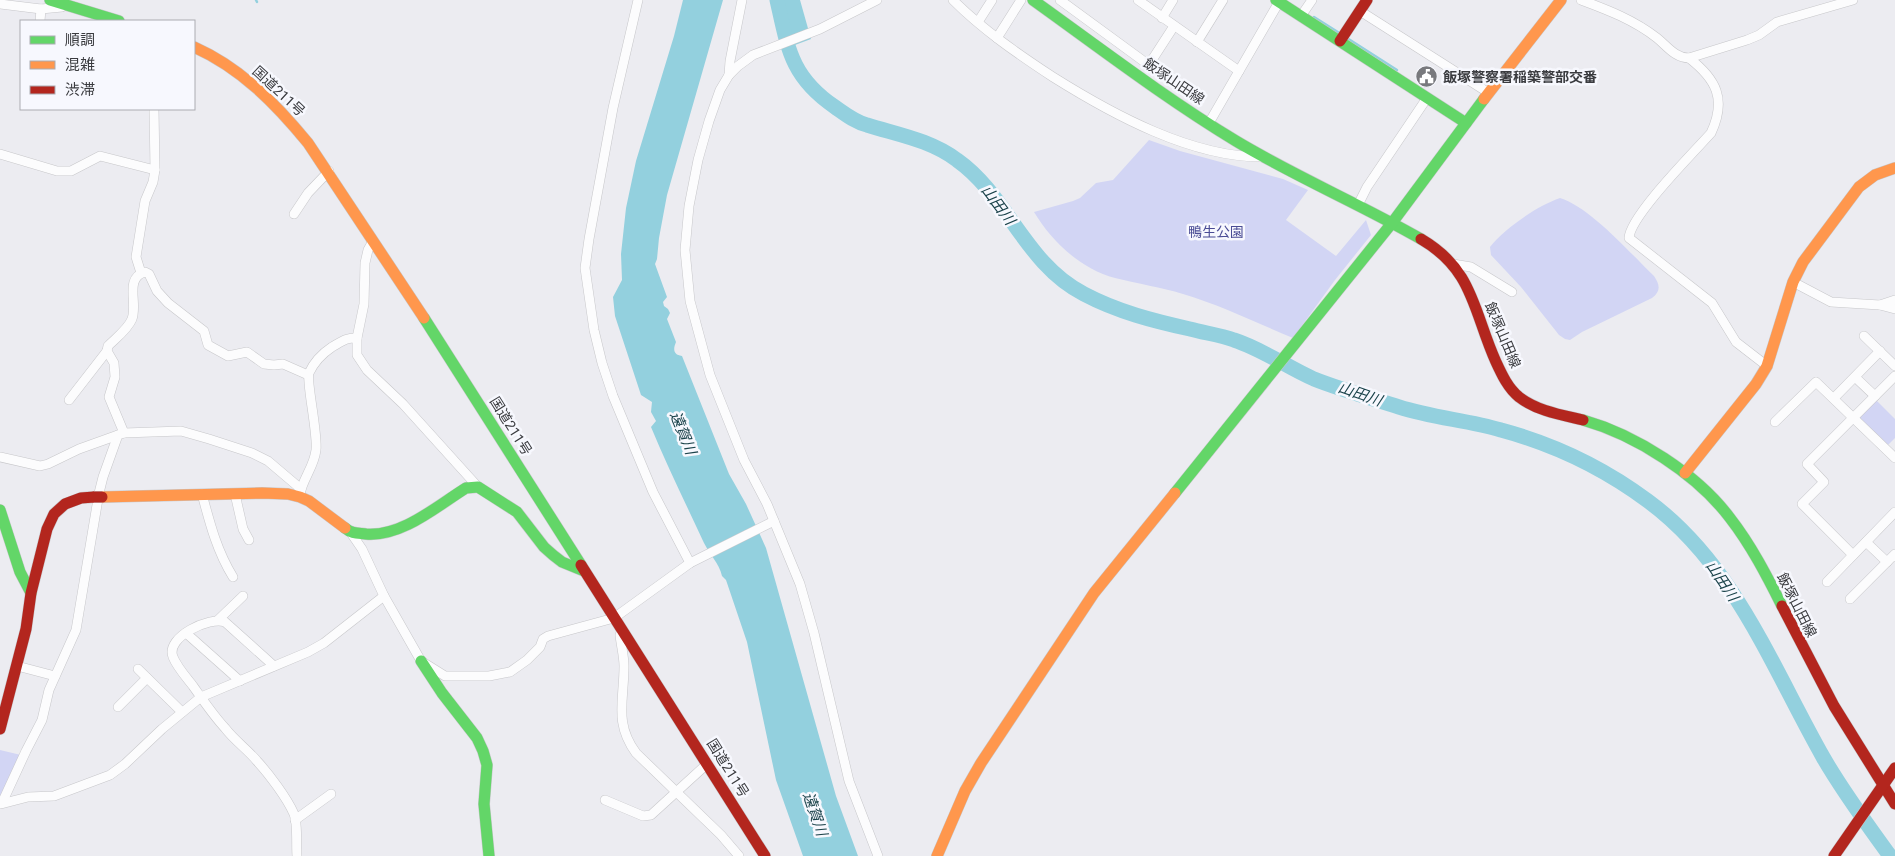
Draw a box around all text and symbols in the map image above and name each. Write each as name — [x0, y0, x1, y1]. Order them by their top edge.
legend — [20, 20, 195, 110]
text: 順調 — [65, 31, 95, 49]
street label: 飯塚山田線 — [1141, 55, 1207, 107]
text: 混雑 — [65, 56, 95, 74]
street label: 国道211号 — [250, 63, 308, 119]
public building icon: 飯塚警察署稲築警部交番 — [1415, 65, 1439, 89]
place label: 飯塚警察署稲築警部交番 — [1443, 69, 1597, 85]
text: 渋滞 — [65, 81, 95, 99]
water label: 山田川 — [977, 182, 1020, 230]
park label: 鴨生公園 — [1188, 224, 1244, 240]
street label: 飯塚山田線 — [1482, 300, 1524, 370]
water label: 山田川 — [1336, 378, 1386, 410]
street label: 国道211号 — [487, 394, 535, 458]
water label: 遠賀川 — [666, 409, 701, 459]
water label: 山田川 — [1702, 557, 1743, 606]
street label: 飯塚山田線 — [1774, 570, 1820, 640]
street label: 国道211号 — [704, 736, 752, 800]
water label: 遠賀川 — [799, 790, 831, 840]

